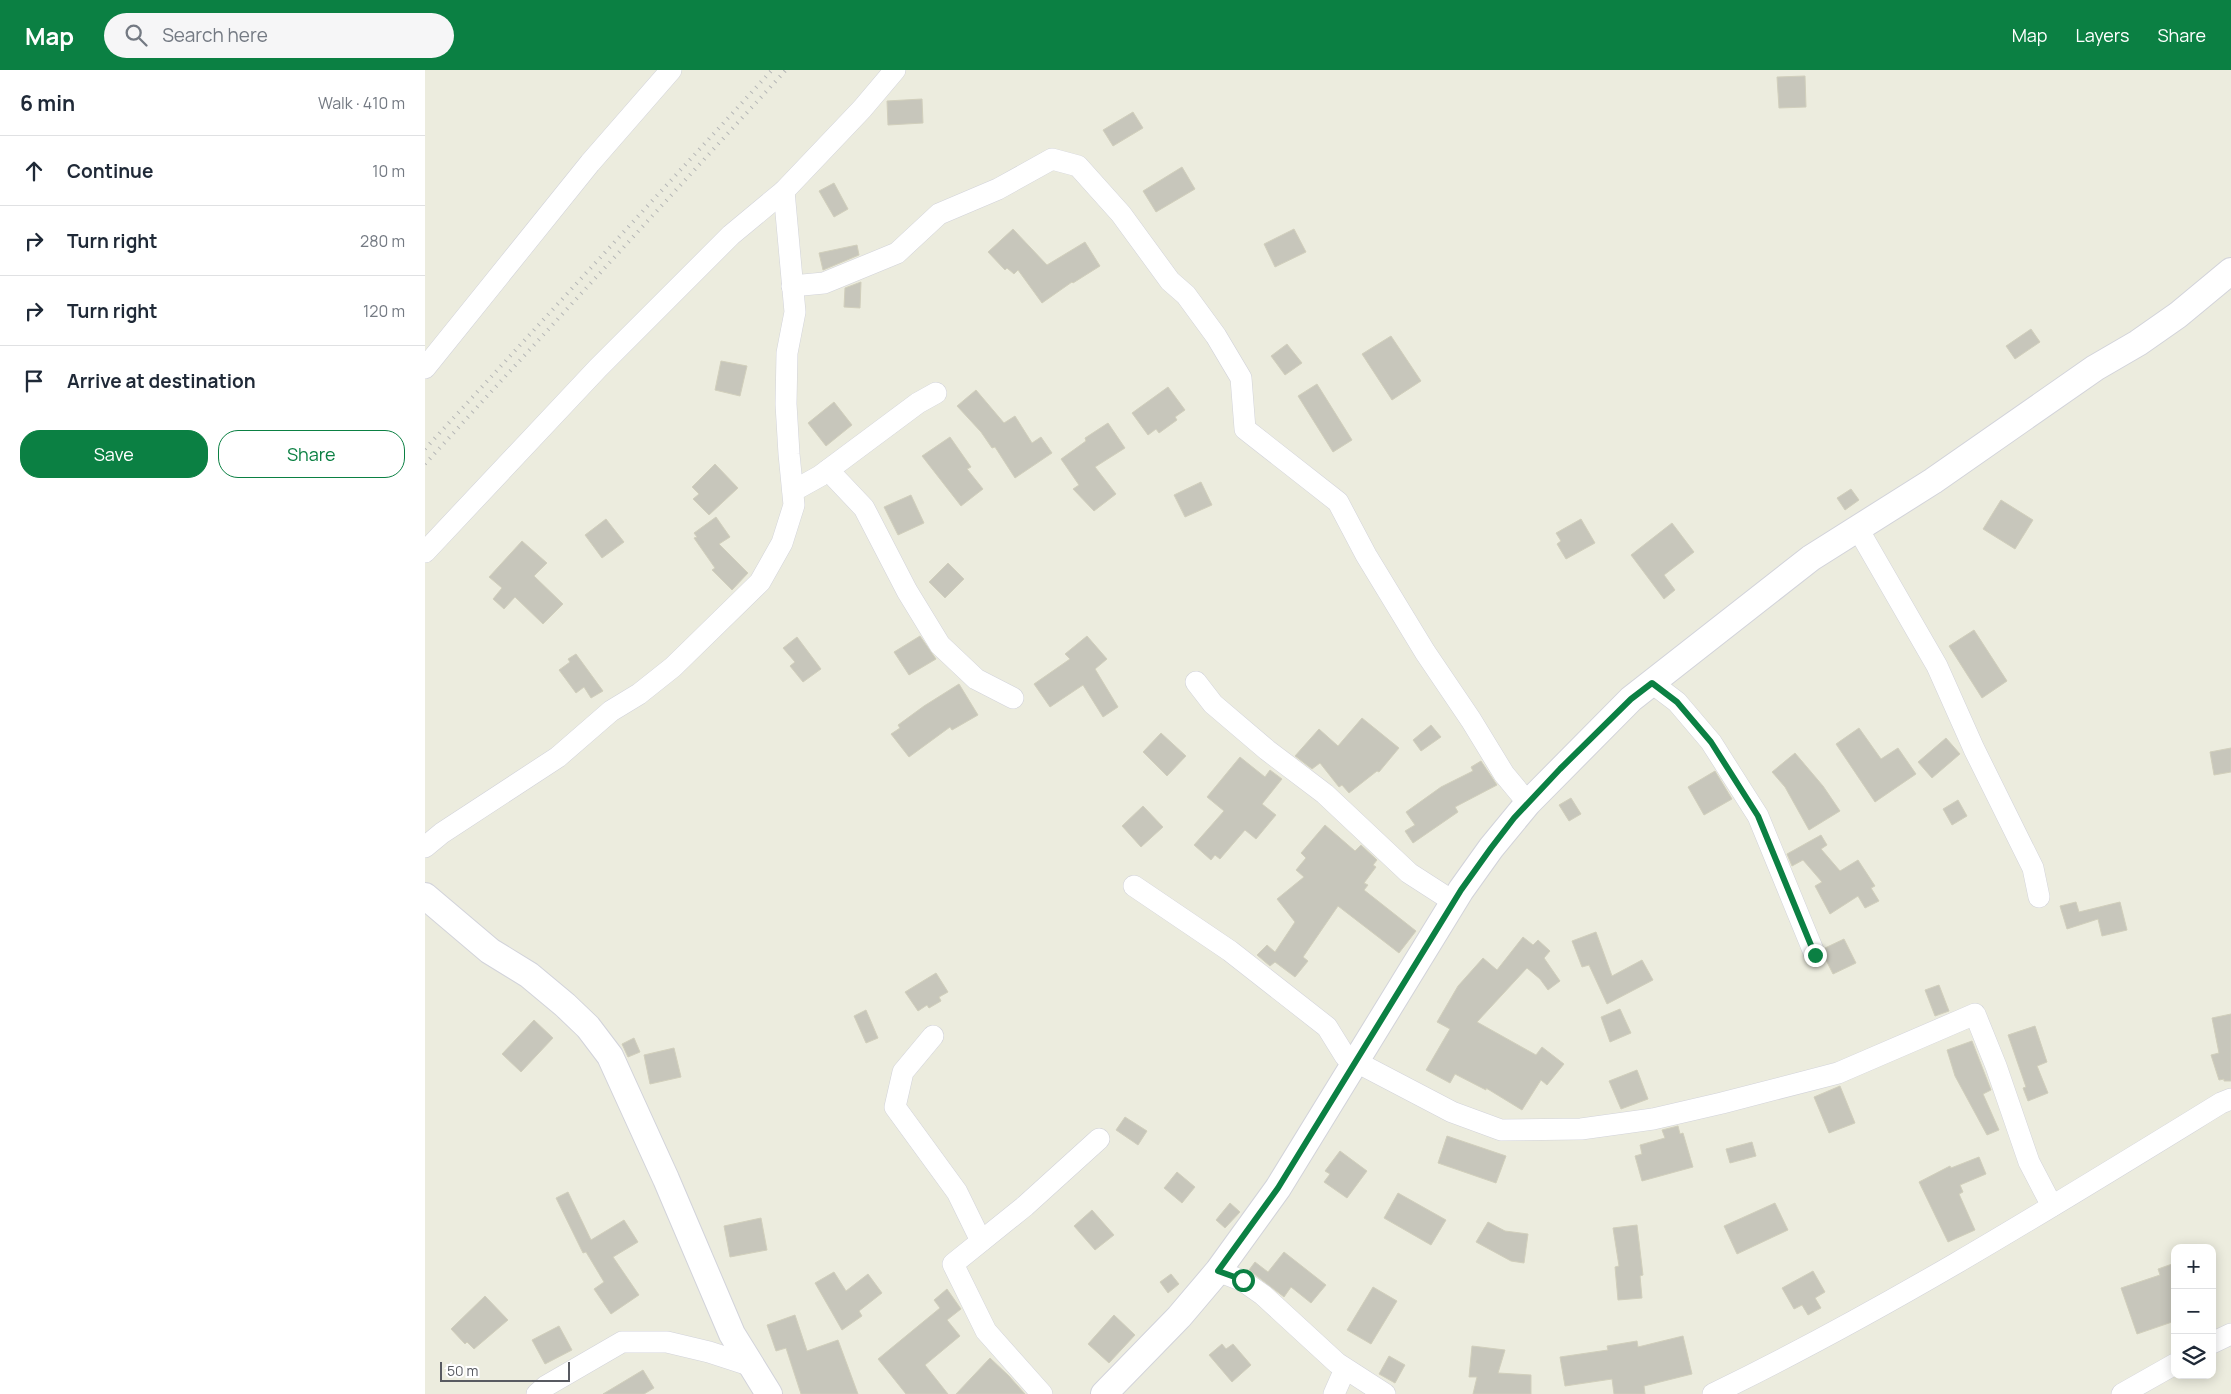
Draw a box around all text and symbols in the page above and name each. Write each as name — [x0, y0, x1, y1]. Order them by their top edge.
search box — [104, 13, 454, 58]
text: Map — [25, 19, 74, 52]
icon: search — [122, 21, 150, 49]
text: Search here — [162, 22, 268, 48]
text: Map — [2012, 23, 2047, 47]
text: Layers — [2075, 23, 2129, 47]
text: Share — [2157, 23, 2206, 47]
text: 6 min — [20, 89, 75, 117]
text: Walk · 410 m — [318, 92, 405, 114]
icon: ahead — [20, 157, 48, 185]
text: Continue — [67, 158, 153, 184]
text: 10 m — [372, 160, 405, 182]
icon: right — [20, 227, 48, 255]
text: Turn right — [67, 228, 157, 254]
text: 280 m — [360, 230, 405, 252]
icon: right — [20, 297, 48, 325]
text: Turn right — [67, 298, 157, 324]
text: 120 m — [363, 300, 405, 322]
icon: arrive — [20, 367, 48, 395]
text: Arrive at destination — [67, 368, 256, 394]
button: Save — [20, 430, 208, 478]
button: Share — [218, 430, 405, 478]
route end — [1804, 944, 1827, 967]
map controls — [2171, 1244, 2216, 1379]
button: + — [2171, 1244, 2216, 1289]
route start — [1232, 1269, 1255, 1292]
button: − — [2171, 1289, 2216, 1334]
button: layers — [2171, 1334, 2216, 1379]
scale bar — [440, 1359, 570, 1382]
text: 50 m — [447, 1361, 478, 1380]

